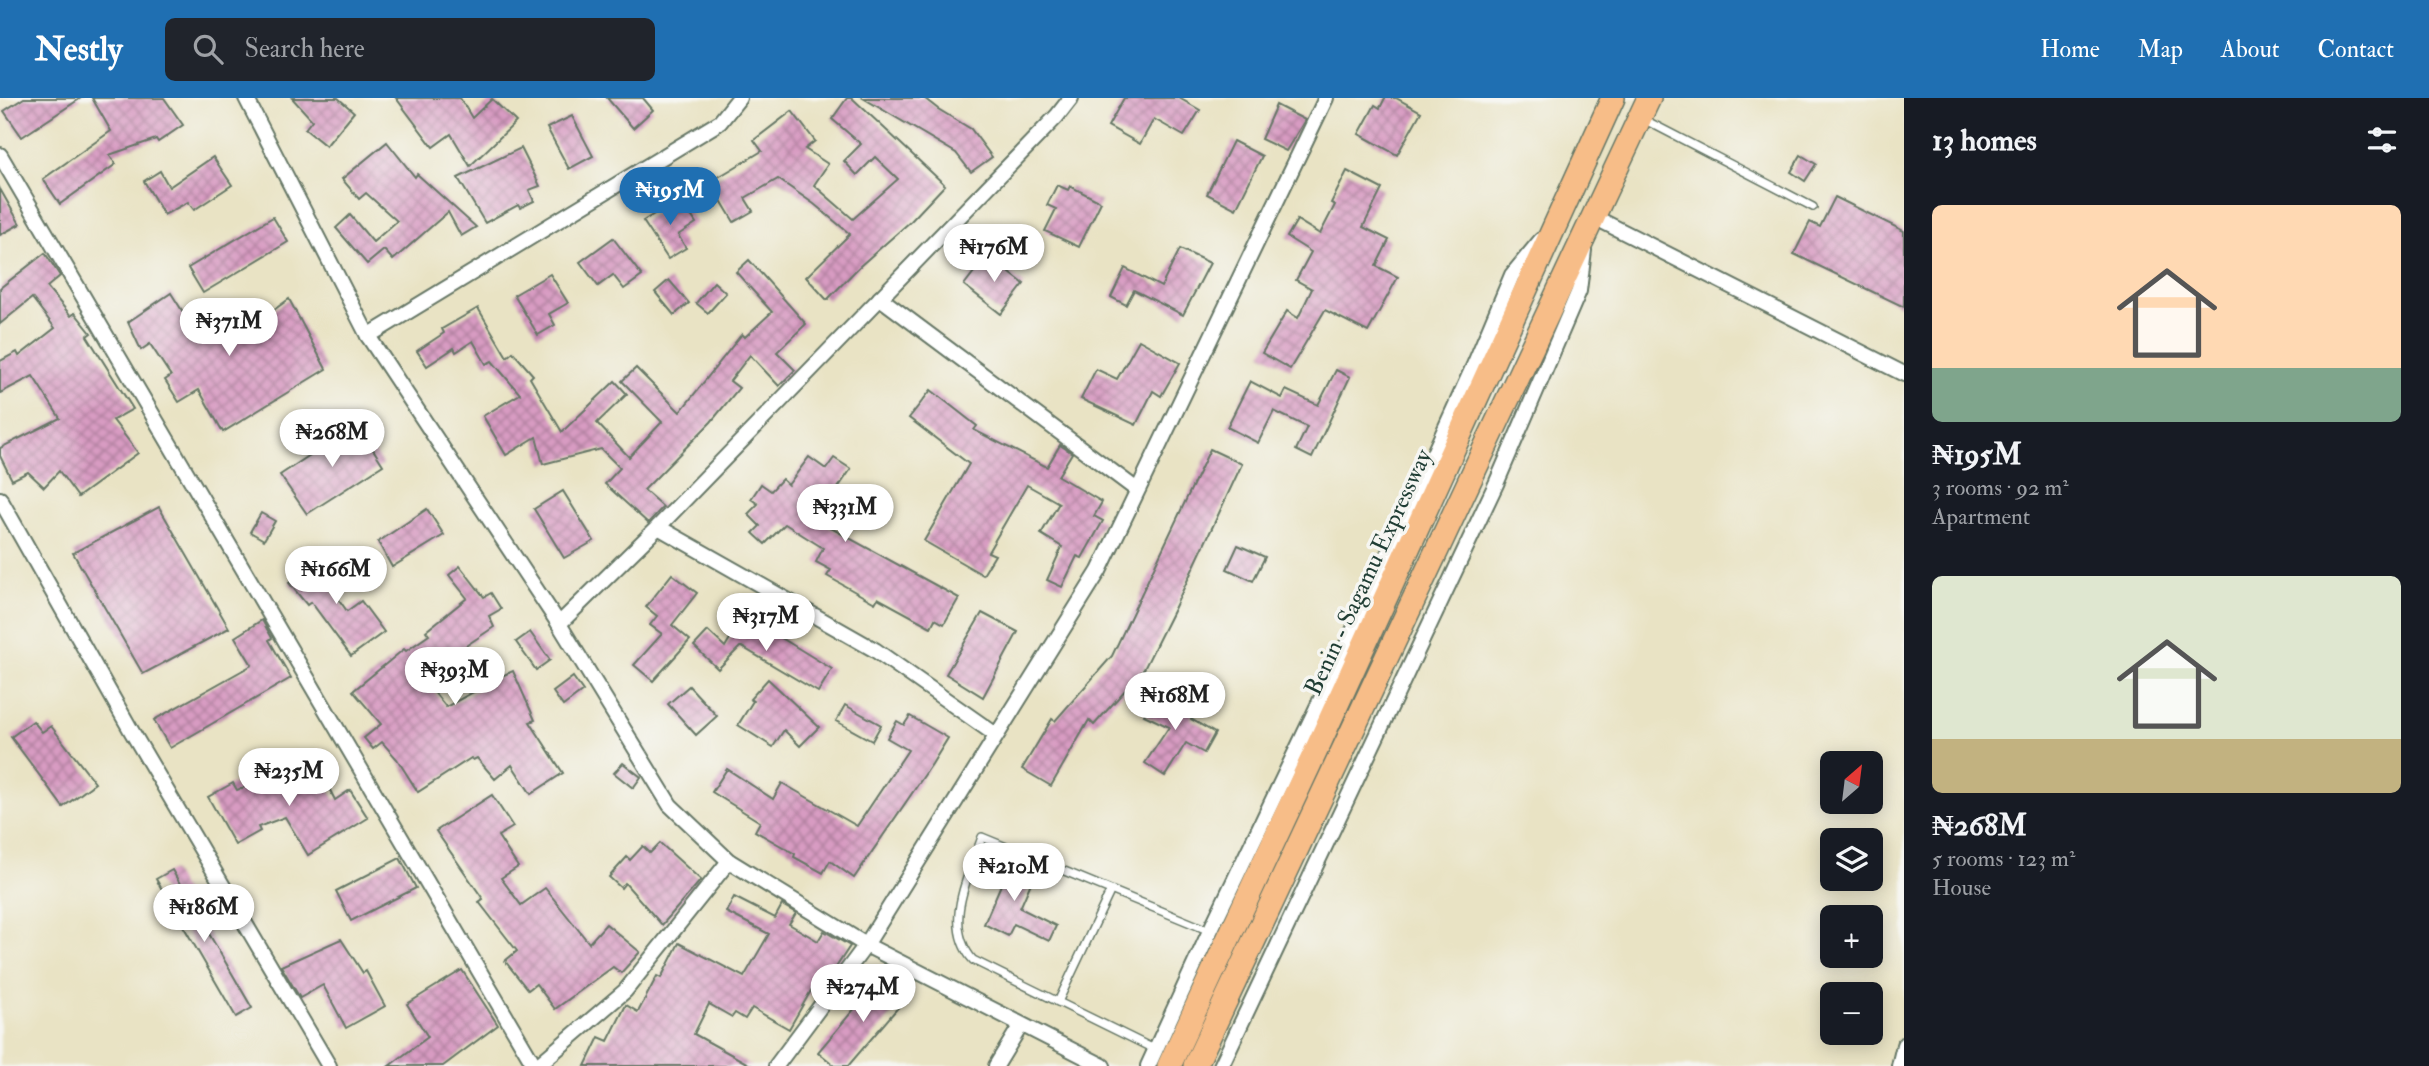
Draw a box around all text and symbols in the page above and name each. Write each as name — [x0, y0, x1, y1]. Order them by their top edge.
search box — [165, 18, 655, 81]
text: Nestly — [35, 29, 123, 70]
icon: search — [189, 30, 227, 68]
text: Search here — [245, 33, 365, 65]
text: Home — [2040, 34, 2100, 65]
text: Map — [2138, 34, 2183, 65]
text: About — [2221, 34, 2280, 65]
text: Contact — [2318, 34, 2394, 65]
icon: filters — [2363, 121, 2401, 159]
text: 13 homes — [1932, 122, 2037, 159]
pin: ₦195M — [621, 167, 719, 227]
text: ₦195M — [636, 175, 704, 204]
pin: ₦176M — [945, 225, 1043, 284]
text: ₦176M — [959, 232, 1029, 261]
icon: home — [2104, 250, 2230, 376]
pin: ₦371M — [180, 299, 278, 358]
text: ₦371M — [196, 306, 262, 335]
pin: ₦268M — [283, 410, 381, 469]
text: ₦268M — [296, 417, 368, 446]
text: ₦195M — [1932, 436, 2022, 473]
street label: Benin - Sagamu Expressway — [1298, 444, 1439, 700]
text: 3 rooms · 92 m² — [1932, 473, 2069, 502]
pin: ₦331M — [796, 484, 894, 544]
text: ₦331M — [813, 492, 877, 521]
text: Apartment — [1932, 502, 2030, 531]
pin: ₦166M — [287, 546, 385, 606]
text: ₦166M — [301, 554, 371, 583]
pin: ₦317M — [717, 594, 815, 653]
text: ₦317M — [733, 601, 799, 630]
icon: home — [2104, 621, 2230, 747]
pin: ₦393M — [406, 648, 504, 707]
text: ₦393M — [421, 655, 489, 684]
pin: ₦168M — [1126, 672, 1224, 732]
text: ₦168M — [1140, 680, 1210, 709]
pin: ₦235M — [240, 748, 338, 808]
north arrow — [1820, 751, 1883, 814]
map controls — [1820, 751, 1883, 1045]
text: ₦235M — [254, 756, 324, 785]
text: ₦268M — [1932, 807, 2027, 844]
button: layers — [1820, 828, 1883, 891]
pin: ₦210M — [965, 844, 1063, 903]
text: 5 rooms · 123 m² — [1932, 844, 2075, 873]
text: ₦210M — [979, 851, 1049, 880]
text: House — [1932, 873, 1991, 902]
pin: ₦186M — [155, 884, 253, 944]
text: ₦186M — [169, 892, 239, 921]
button: + — [1820, 905, 1883, 968]
pin: ₦274M — [814, 964, 912, 1024]
text: ₦274M — [827, 972, 899, 1001]
button: − — [1820, 982, 1883, 1045]

